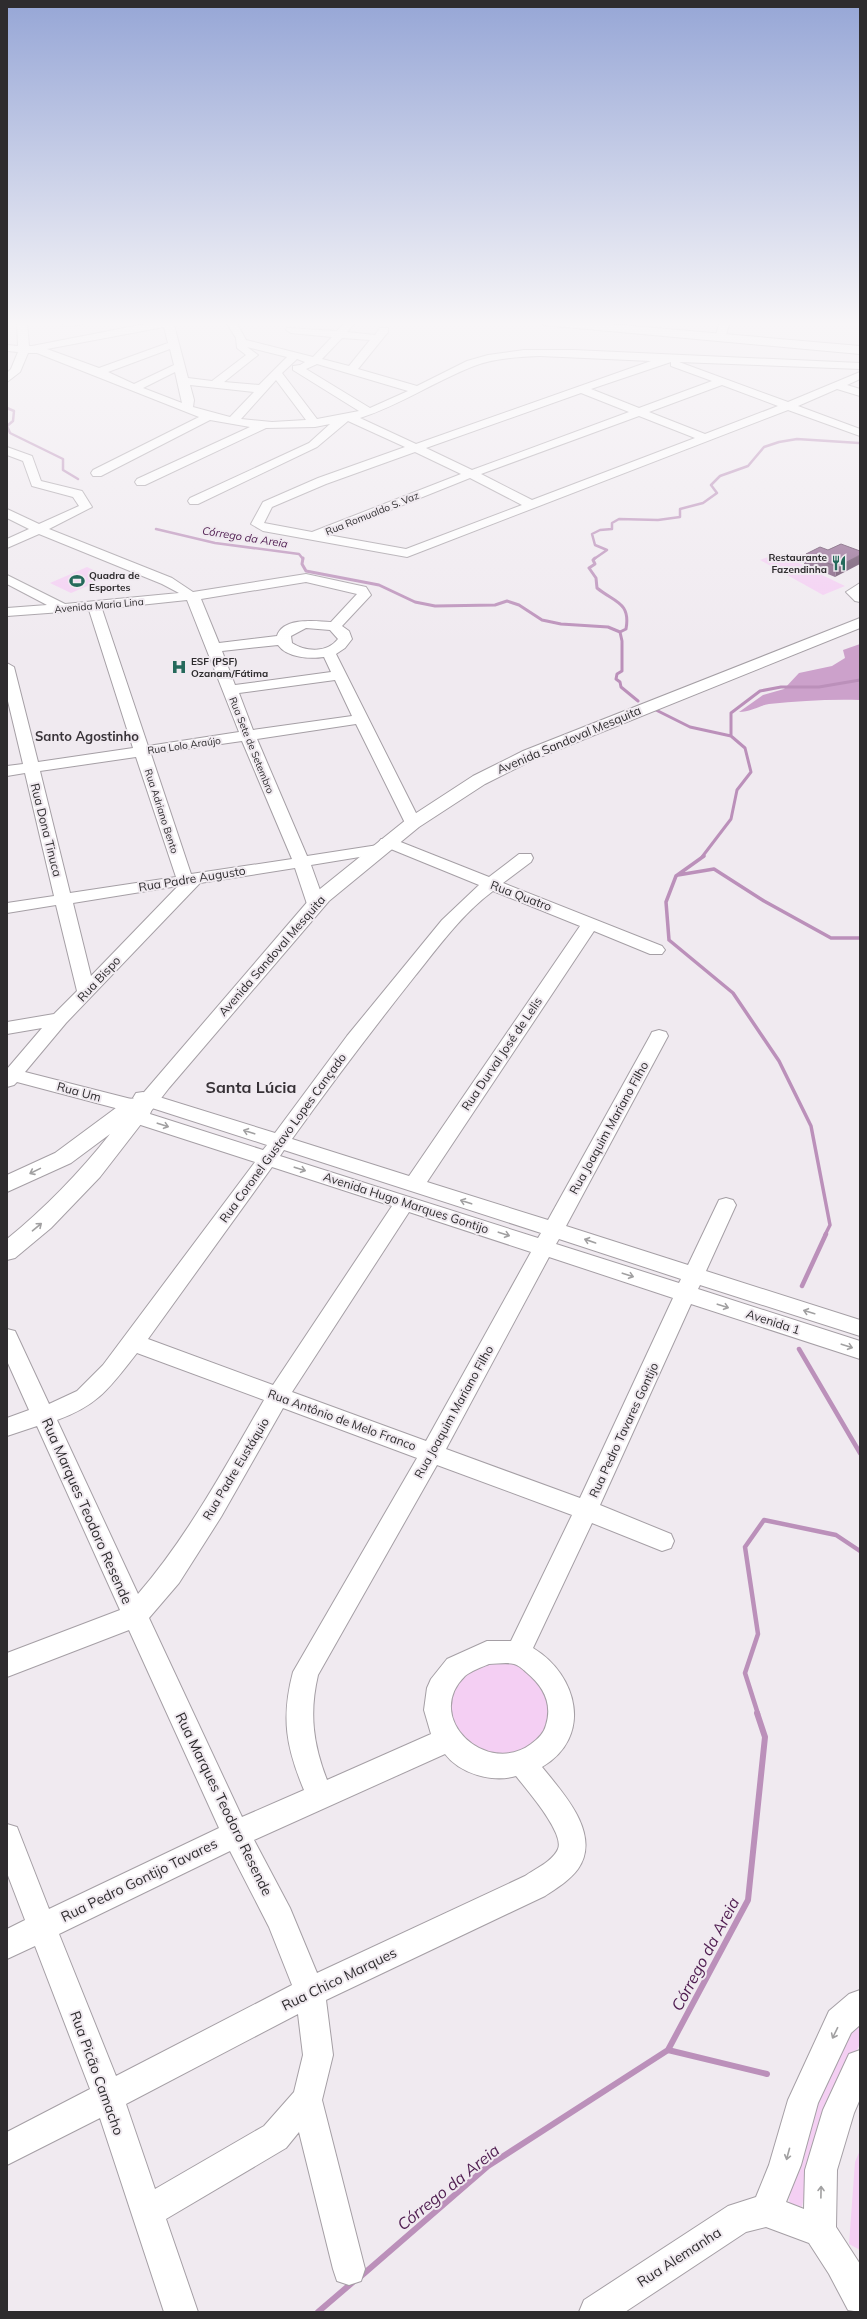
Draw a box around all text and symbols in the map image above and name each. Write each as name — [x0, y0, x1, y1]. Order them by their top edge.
street label: Rua Romualdo S. Vaz — [324, 489, 421, 538]
water label: Córrego da Areia — [201, 523, 289, 551]
place label: Restaurante Fazendinha — [768, 551, 828, 576]
restaurant icon: Restaurante Fazendinha — [830, 554, 848, 572]
place label: Quadra de Esportes — [89, 569, 140, 594]
sports icon: Quadra de Esportes — [68, 572, 86, 590]
street label: Avenida Maria Lina — [54, 595, 144, 616]
place label: ESF (PSF) Ozanam/Fátima — [191, 655, 268, 680]
hospital icon: ESF (PSF) Ozanam/Fátima — [170, 658, 188, 676]
street label: Rua Sete de Setembro — [226, 695, 277, 796]
street label: Avenida Sandoval Mesquita — [495, 702, 643, 777]
district label: Santo Agostinho — [35, 728, 139, 744]
street label: Rua Lolo Araújo — [147, 734, 222, 757]
street label: Rua Adriano Bento — [142, 767, 181, 855]
street label: Rua Dona Tinuca — [28, 782, 65, 878]
street label: Rua Padre Augusto — [137, 863, 247, 894]
street label: Rua Quatro — [488, 877, 554, 914]
street label: Avenida Sandoval Mesquita — [215, 892, 328, 1019]
street label: Rua Bispo — [74, 953, 124, 1004]
street label: Rua Durval José de Lelis — [458, 994, 545, 1113]
street label: Rua Coronel Gustavo Lopes Cançado — [216, 1050, 349, 1225]
street label: Rua Joaquim Mariano Filho — [566, 1059, 651, 1197]
district label: Santa Lúcia — [206, 1077, 296, 1097]
street label: Rua Um — [56, 1078, 103, 1105]
one-way arrow — [157, 1122, 170, 1129]
one-way arrow — [243, 1128, 255, 1136]
one-way arrow — [294, 1166, 307, 1173]
one-way arrow — [30, 1168, 42, 1175]
street label: Avenida Hugo Marques Gontijo — [322, 1169, 491, 1236]
one-way arrow — [461, 1197, 473, 1205]
one-way arrow — [32, 1223, 42, 1232]
one-way arrow — [498, 1231, 511, 1238]
one-way arrow — [585, 1237, 597, 1245]
one-way arrow — [621, 1272, 634, 1279]
one-way arrow — [717, 1303, 730, 1310]
street label: Avenida 1 — [744, 1306, 802, 1337]
one-way arrow — [804, 1308, 816, 1316]
street label: Rua Joaquim Mariano Filho — [411, 1343, 496, 1481]
one-way arrow — [840, 1343, 853, 1350]
street label: Rua Pedro Tavares Gontijo — [586, 1360, 662, 1500]
street label: Rua Antônio de Melo Franco — [266, 1386, 418, 1453]
street label: Rua Marques Teodoro Resende — [38, 1415, 136, 1607]
street label: Rua Padre Eustáquio — [199, 1415, 272, 1523]
street label: Rua Marques Teodoro Resende — [172, 1709, 276, 1899]
street label: Rua Pedro Gontijo Tavares — [58, 1834, 220, 1926]
water label: Córrego da Areia — [667, 1893, 744, 2014]
street label: Rua Chico Marques — [279, 1943, 400, 2015]
street label: Rua Picão Camacho — [66, 2008, 128, 2138]
one-way arrow — [831, 2027, 838, 2039]
water label: Córrego da Areia — [393, 2139, 503, 2234]
one-way arrow — [784, 2147, 791, 2160]
one-way arrow — [817, 2186, 824, 2199]
street label: Rua Alemanha — [634, 2223, 724, 2291]

